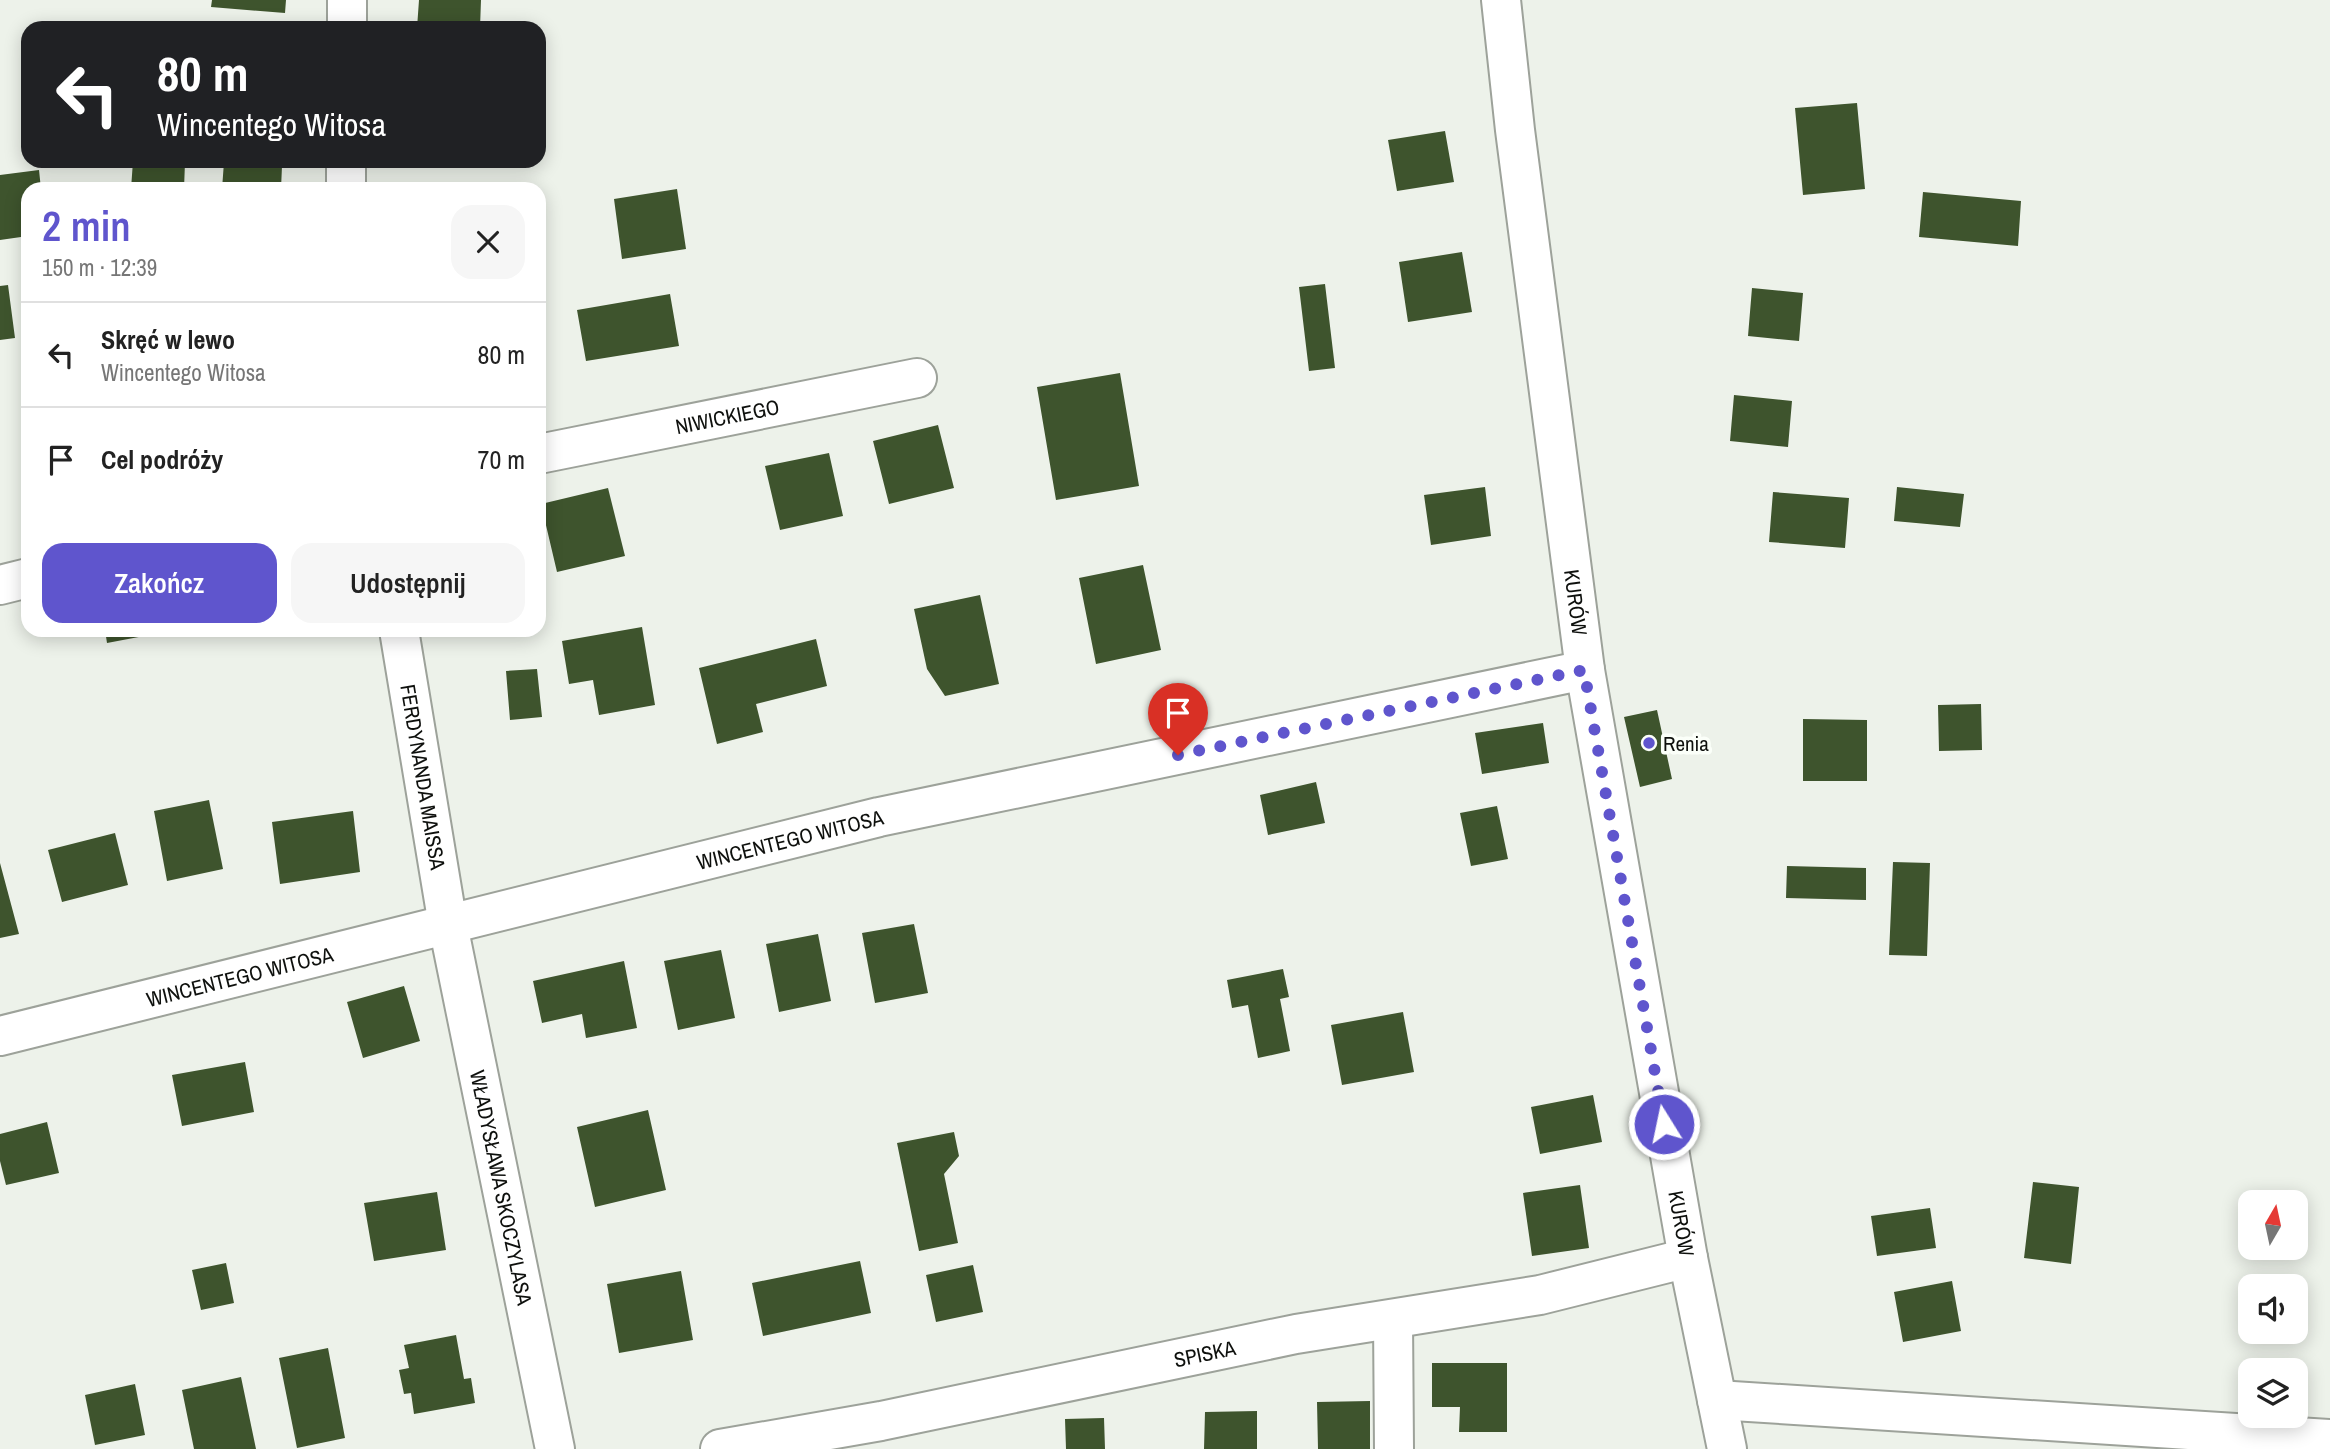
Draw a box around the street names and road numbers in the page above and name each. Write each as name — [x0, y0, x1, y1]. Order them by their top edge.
street label: NIWICKIEGO — [673, 392, 782, 441]
street label: KURÓW — [1558, 568, 1595, 638]
street label: FERDYNANDA MAISSA — [394, 682, 453, 872]
street label: WINCENTEGO WITOSA — [694, 802, 887, 876]
street label: WINCENTEGO WITOSA — [143, 939, 336, 1013]
street label: WŁADYSŁAWA SKOCZYLASA — [463, 1067, 540, 1308]
street label: KURÓW — [1662, 1188, 1702, 1259]
street label: SPISKA — [1171, 1332, 1239, 1374]

